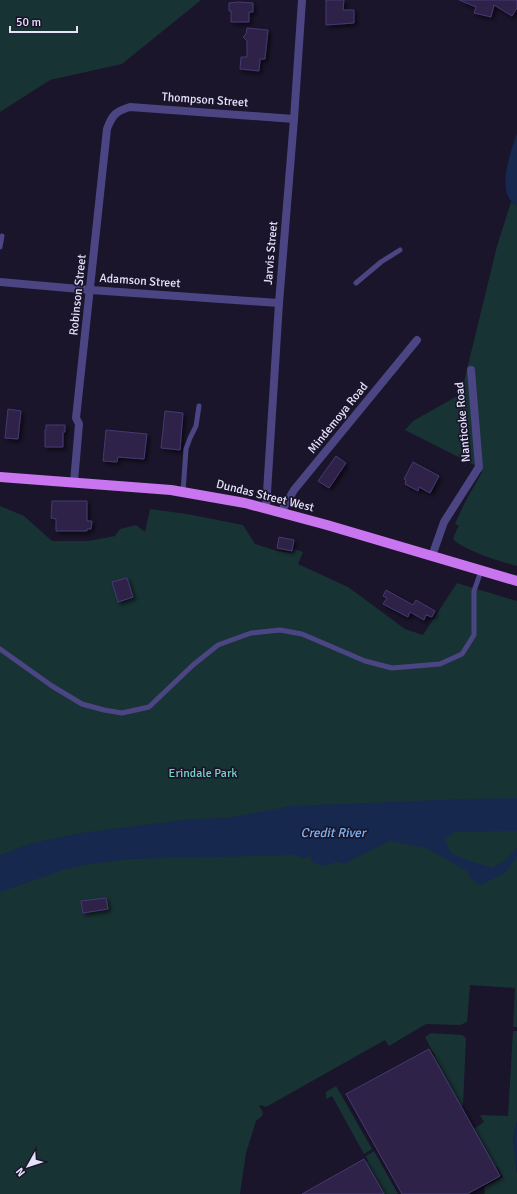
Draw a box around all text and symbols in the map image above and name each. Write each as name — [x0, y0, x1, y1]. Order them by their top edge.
scale bar — [10, 8, 77, 34]
text: 50 m — [16, 15, 41, 30]
street label: Thompson Street — [161, 89, 249, 111]
street label: Jarvis Street — [261, 221, 281, 285]
street label: Robinson Street — [66, 254, 90, 336]
street label: Adamson Street — [99, 271, 181, 291]
street label: Mindemoya Road — [305, 379, 371, 457]
street label: Nanticoke Road — [452, 381, 474, 463]
street label: Dundas Street West — [215, 477, 315, 515]
park label: Erindale Park — [169, 766, 237, 781]
water label: Credit River — [301, 825, 368, 841]
north arrow — [8, 1146, 48, 1186]
text: N — [13, 1165, 28, 1179]

